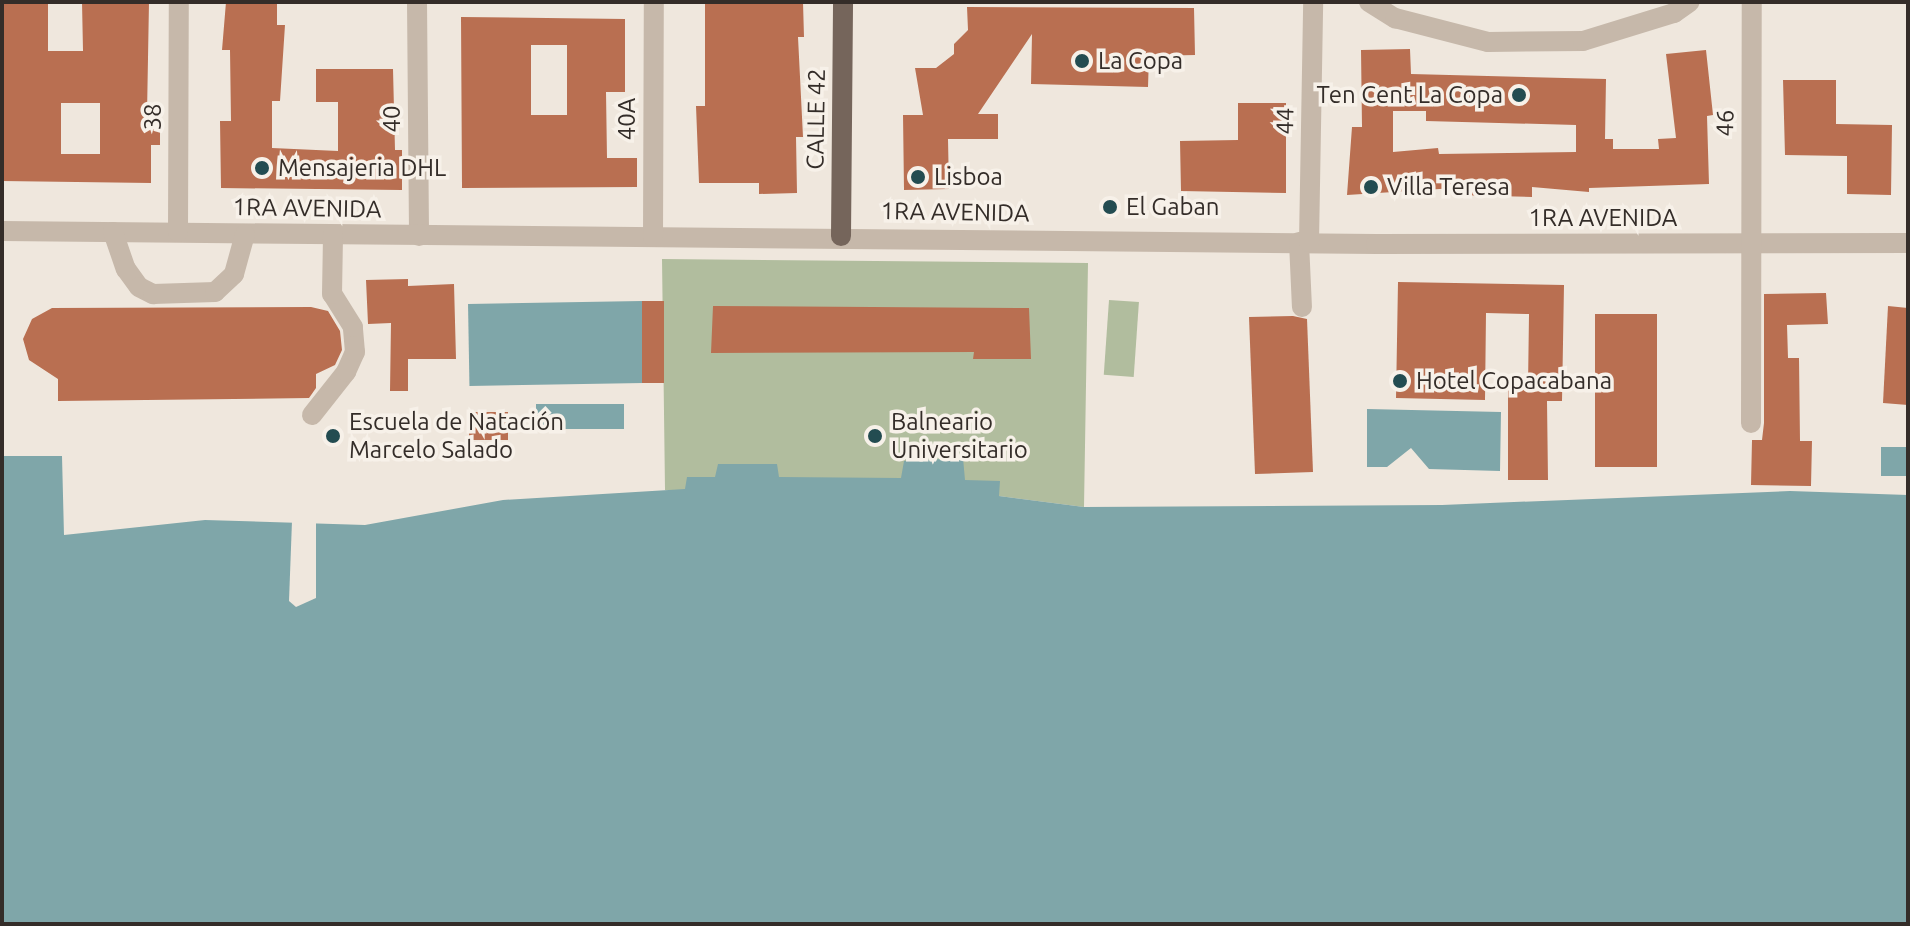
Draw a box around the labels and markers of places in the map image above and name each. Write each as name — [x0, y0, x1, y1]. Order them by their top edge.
place label: La Copa — [1098, 47, 1183, 75]
marker: La Copa — [1073, 52, 1091, 70]
place label: Ten Cent La Copa — [1317, 81, 1503, 109]
marker: Ten Cent La Copa — [1510, 86, 1528, 104]
place label: Mensajeria DHL — [278, 154, 446, 182]
marker: Mensajeria DHL — [253, 159, 271, 177]
place label: Lisboa — [934, 163, 1003, 191]
marker: Lisboa — [909, 168, 927, 186]
place label: Villa Teresa — [1387, 173, 1510, 201]
marker: Villa Teresa — [1362, 178, 1380, 196]
place label: El Gaban — [1126, 193, 1220, 221]
marker: El Gaban — [1101, 198, 1119, 216]
place label: Hotel Copacabana — [1416, 367, 1612, 395]
marker: Hotel Copacabana — [1391, 372, 1409, 390]
place label: Escuela de Natación Marcelo Salado — [349, 408, 564, 464]
place label: Balneario Universitario — [891, 408, 1028, 464]
marker: Escuela de Natación Marcelo Salado — [324, 427, 342, 445]
marker: Balneario Universitario — [866, 427, 884, 445]

